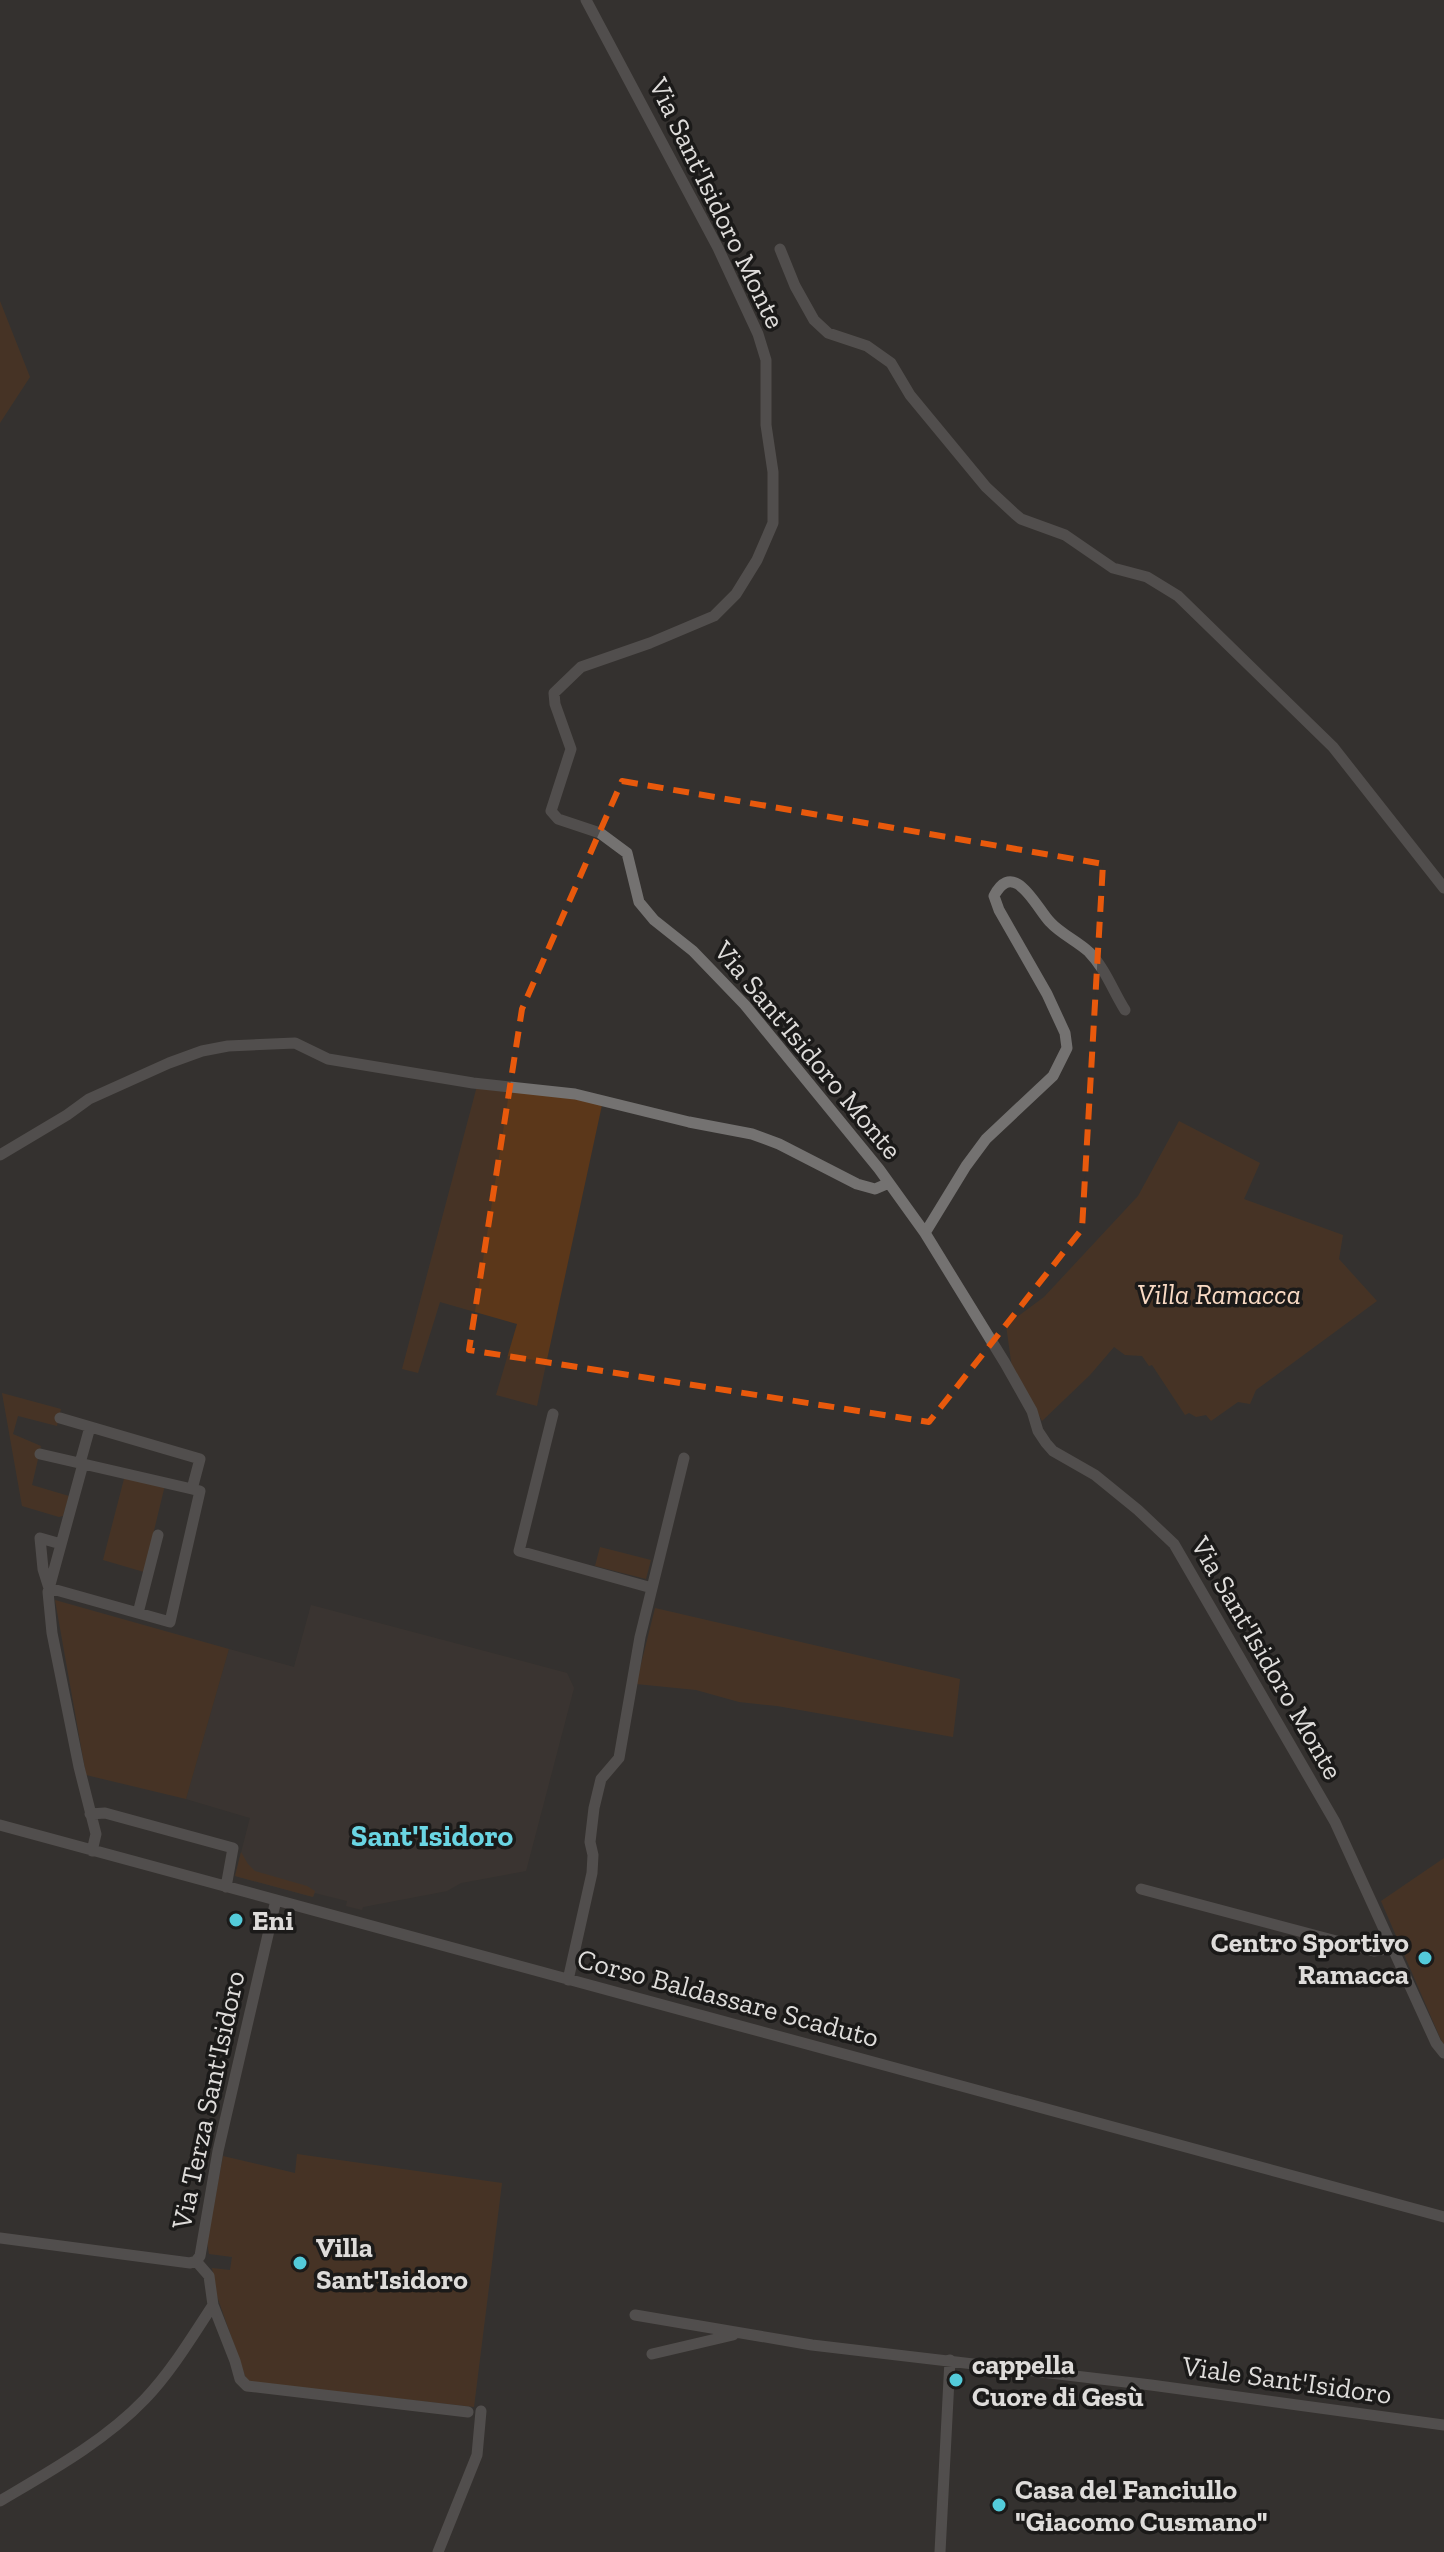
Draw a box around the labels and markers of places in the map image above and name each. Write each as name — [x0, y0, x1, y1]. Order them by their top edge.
place label: Eni — [252, 1904, 294, 1937]
marker: Eni — [227, 1911, 245, 1929]
place label: Centro Sportivo Ramacca — [1211, 1926, 1409, 1991]
marker: Centro Sportivo Ramacca — [1416, 1949, 1434, 1967]
place label: Villa Sant'Isidoro — [316, 2231, 468, 2296]
marker: Villa Sant'Isidoro — [291, 2254, 309, 2272]
place label: cappella Cuore di Gesù — [972, 2348, 1144, 2413]
marker: cappella Cuore di Gesù — [947, 2371, 965, 2389]
place label: Casa del Fanciullo "Giacomo Cusmano" — [1015, 2473, 1268, 2538]
marker: Casa del Fanciullo "Giacomo Cusmano" — [990, 2496, 1008, 2514]

